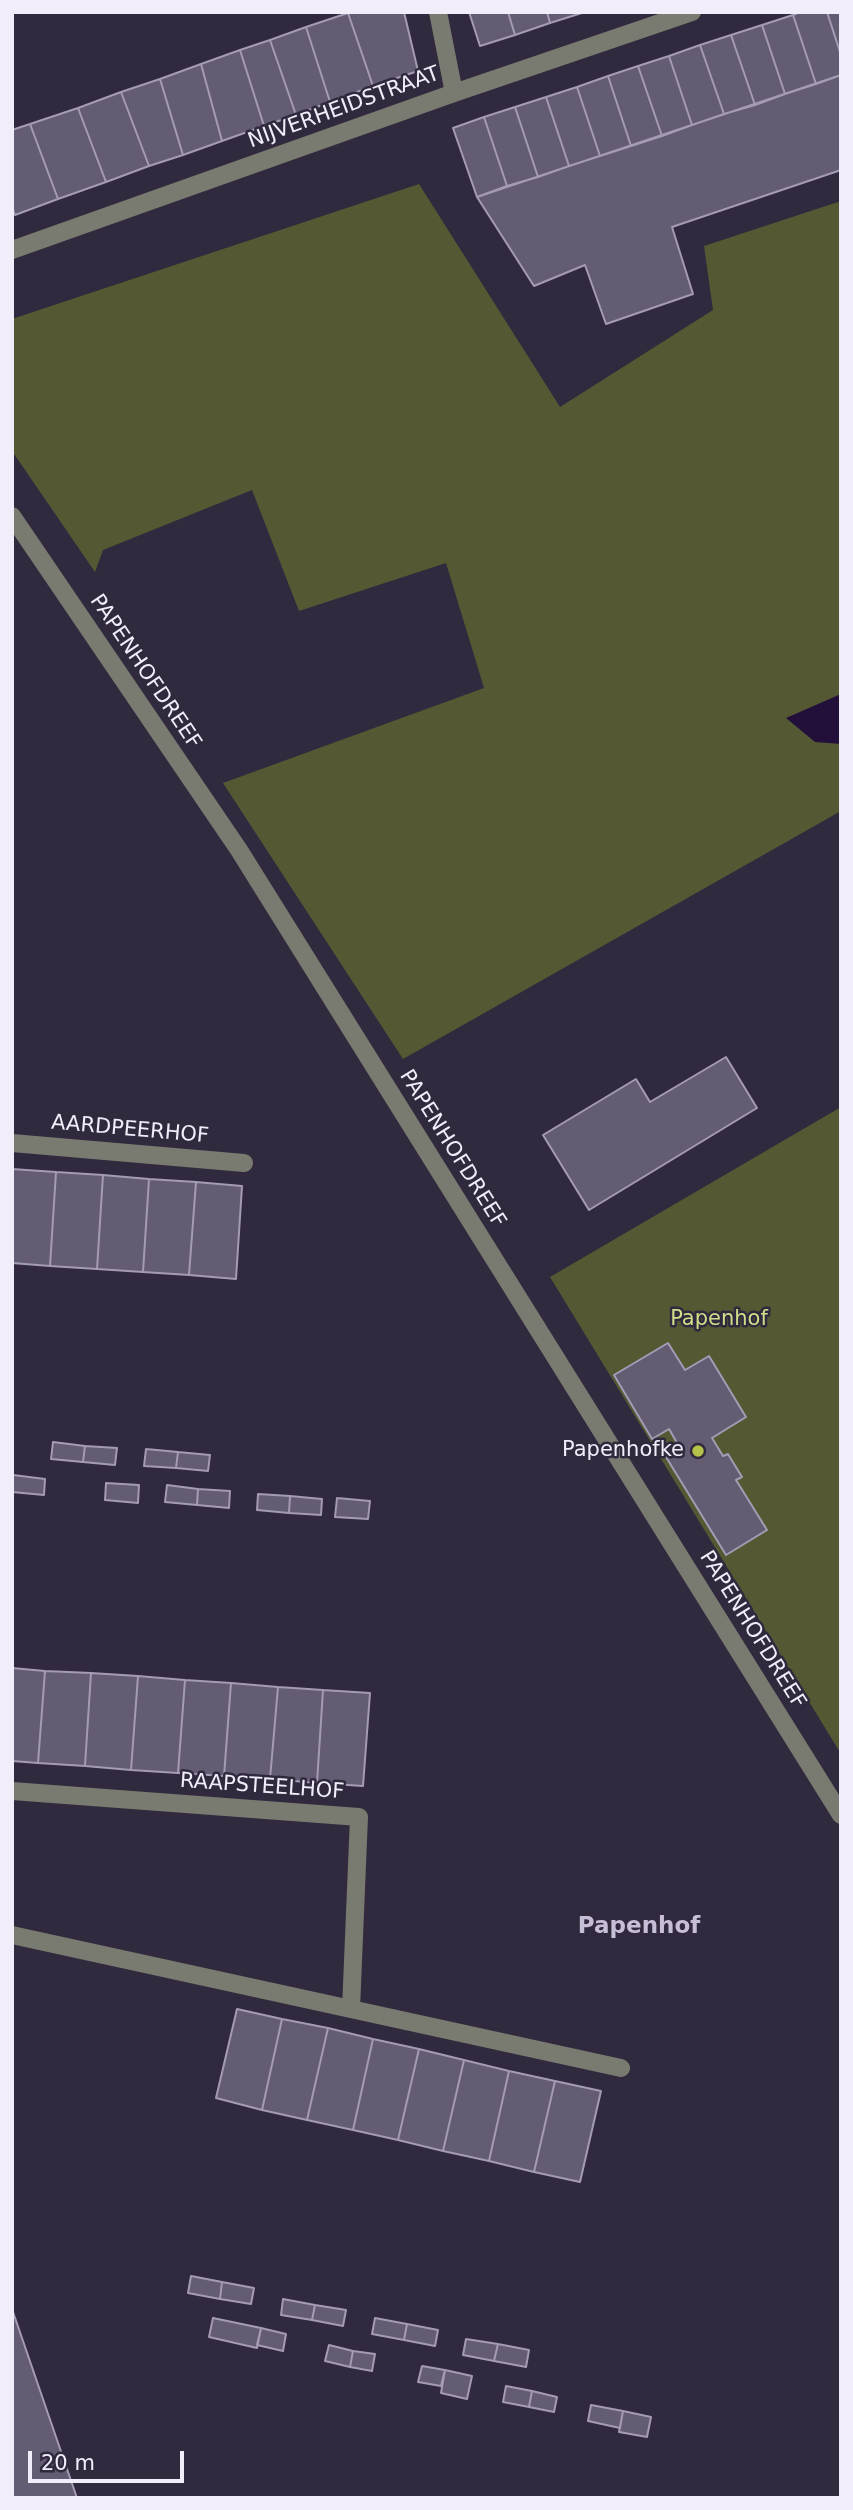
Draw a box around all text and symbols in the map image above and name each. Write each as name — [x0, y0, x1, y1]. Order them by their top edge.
street label: NIJVERHEIDSTRAAT — [245, 62, 443, 154]
street label: PAPENHOFDREEF — [84, 590, 206, 754]
street label: PAPENHOFDREEF — [393, 1066, 511, 1232]
street label: AARDPEERHOF — [50, 1111, 210, 1149]
park label: Papenhof — [670, 1307, 768, 1333]
place label: Papenhofke — [562, 1438, 684, 1464]
marker: Papenhofke — [690, 1443, 706, 1459]
street label: PAPENHOFDREEF — [693, 1547, 811, 1713]
street label: RAAPSTEELHOF — [179, 1769, 345, 1805]
district label: Papenhof — [578, 1913, 700, 1941]
scale bar — [32, 2436, 187, 2480]
text: 20 m — [41, 2451, 95, 2475]

